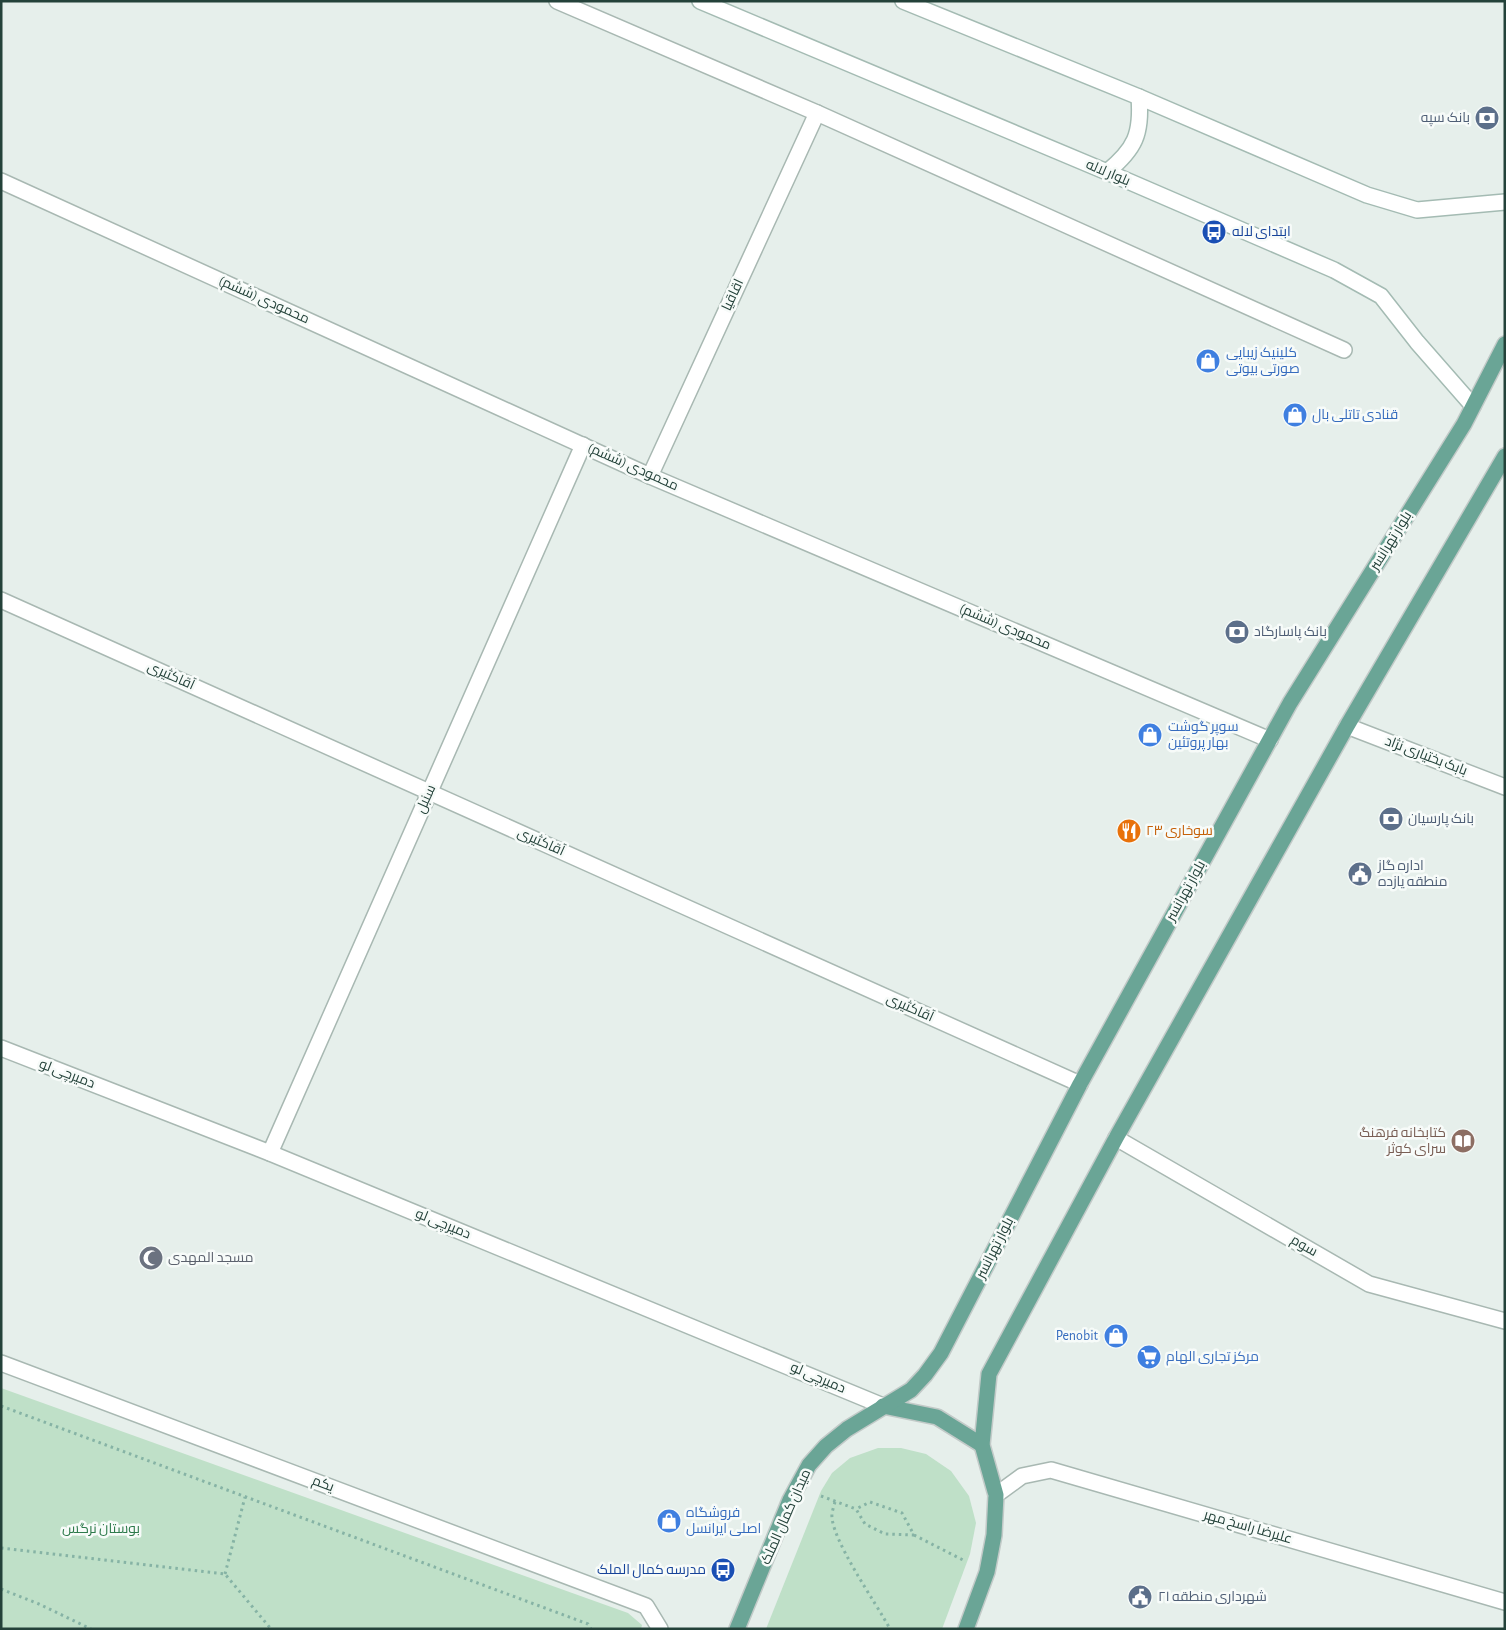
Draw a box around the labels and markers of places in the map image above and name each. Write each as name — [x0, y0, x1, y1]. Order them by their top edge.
bank icon: بانک سپه — [1474, 105, 1500, 131]
place label: بانک سپه — [1421, 111, 1470, 127]
bus stop icon: ابتدای لاله — [1201, 219, 1227, 245]
place label: ابتدای لاله — [1232, 225, 1291, 239]
place label: کلینیک زیبایی صورتی بیوتی — [1226, 346, 1300, 376]
shop icon: کلینیک زیبایی صورتی بیوتی — [1195, 348, 1221, 374]
shop icon: قنادی تاتلی بال — [1282, 402, 1308, 428]
place label: قنادی تاتلی بال — [1312, 408, 1398, 423]
bank icon: بانک پاسارگاد — [1224, 619, 1250, 645]
place label: بانک پاسارگاد — [1254, 625, 1327, 641]
place label: سوپر گوشت بهار پروتئین — [1168, 720, 1238, 752]
shop icon: سوپر گوشت بهار پروتئین — [1137, 722, 1163, 748]
bank icon: بانک پارسیان — [1378, 806, 1404, 832]
place label: بانک پارسیان — [1408, 812, 1474, 828]
restaurant icon: سوخاری ۲۳ — [1116, 818, 1142, 844]
place label: سوخاری ۲۳ — [1146, 824, 1213, 838]
place label: اداره گاز منطقه یازده — [1377, 859, 1447, 889]
public building icon: اداره گاز منطقه یازده — [1347, 861, 1373, 887]
place label: کتابخانه فرهنگ سرای کوثر — [1359, 1126, 1446, 1156]
library icon: کتابخانه فرهنگ سرای کوثر — [1450, 1128, 1476, 1154]
mosque icon: مسجد المهدی — [138, 1245, 164, 1271]
place label: مسجد المهدی — [168, 1251, 254, 1265]
shop icon: Penobit — [1103, 1323, 1129, 1349]
place label: Penobit — [1056, 1329, 1099, 1343]
supermarket icon: مرکز تجاری الهام — [1136, 1344, 1162, 1370]
place label: مرکز تجاری الهام — [1166, 1350, 1259, 1366]
place label: فروشگاه اصلی ایرانسل — [686, 1506, 761, 1536]
shop icon: فروشگاه اصلی ایرانسل — [656, 1508, 682, 1534]
bus stop icon: مدرسه کمال الملک — [710, 1557, 736, 1583]
place label: مدرسه کمال الملک — [597, 1563, 706, 1578]
public building icon: شهرداری منطقه ۲۱ — [1127, 1584, 1153, 1610]
place label: شهرداری منطقه ۲۱ — [1158, 1590, 1267, 1604]

